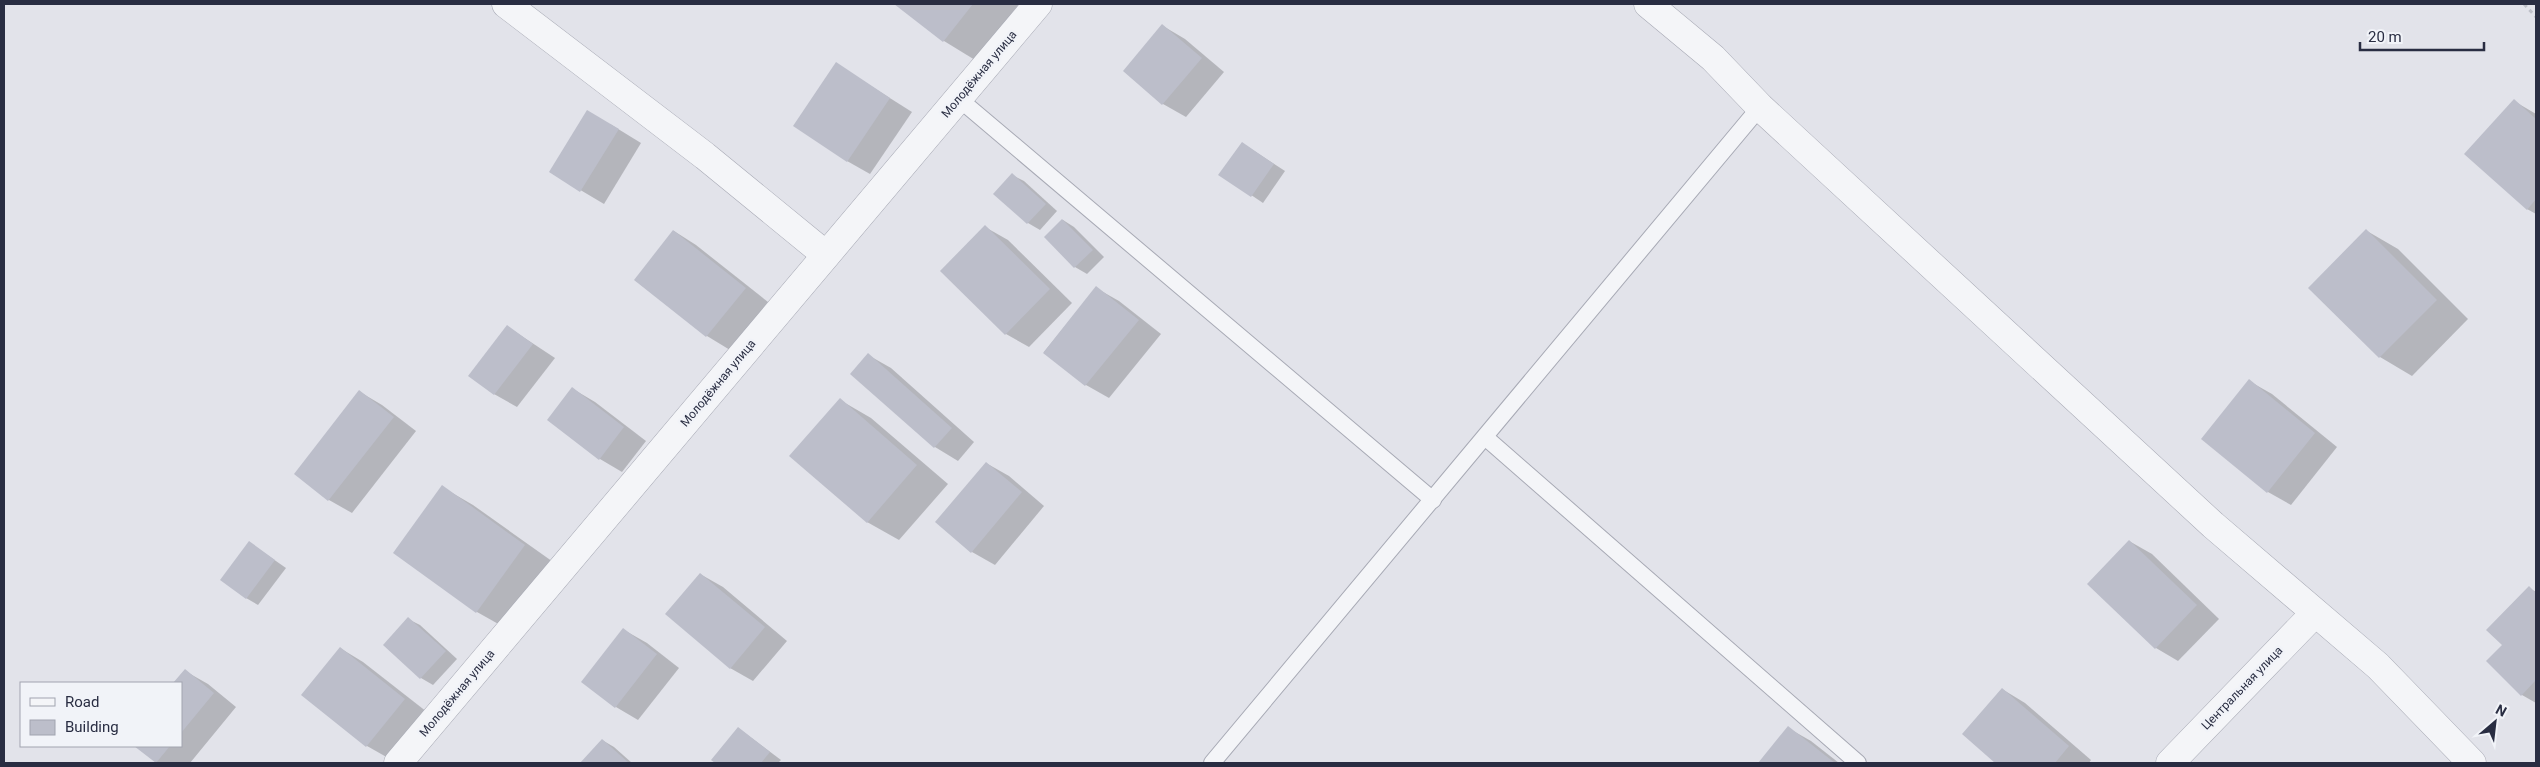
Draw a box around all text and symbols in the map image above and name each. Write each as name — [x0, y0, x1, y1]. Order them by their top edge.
scale bar — [2360, 20, 2484, 52]
street label: Молодёжная улица — [938, 28, 1020, 120]
text: 20 m — [2368, 28, 2402, 46]
street label: Молодёжная улица — [677, 337, 759, 429]
street label: Центральная улица — [2199, 643, 2285, 733]
street label: Молодёжная улица — [416, 647, 498, 739]
legend — [20, 682, 182, 747]
text: Road — [65, 693, 99, 711]
north arrow — [2470, 697, 2520, 747]
text: N — [2493, 701, 2509, 720]
text: Building — [65, 718, 119, 736]

